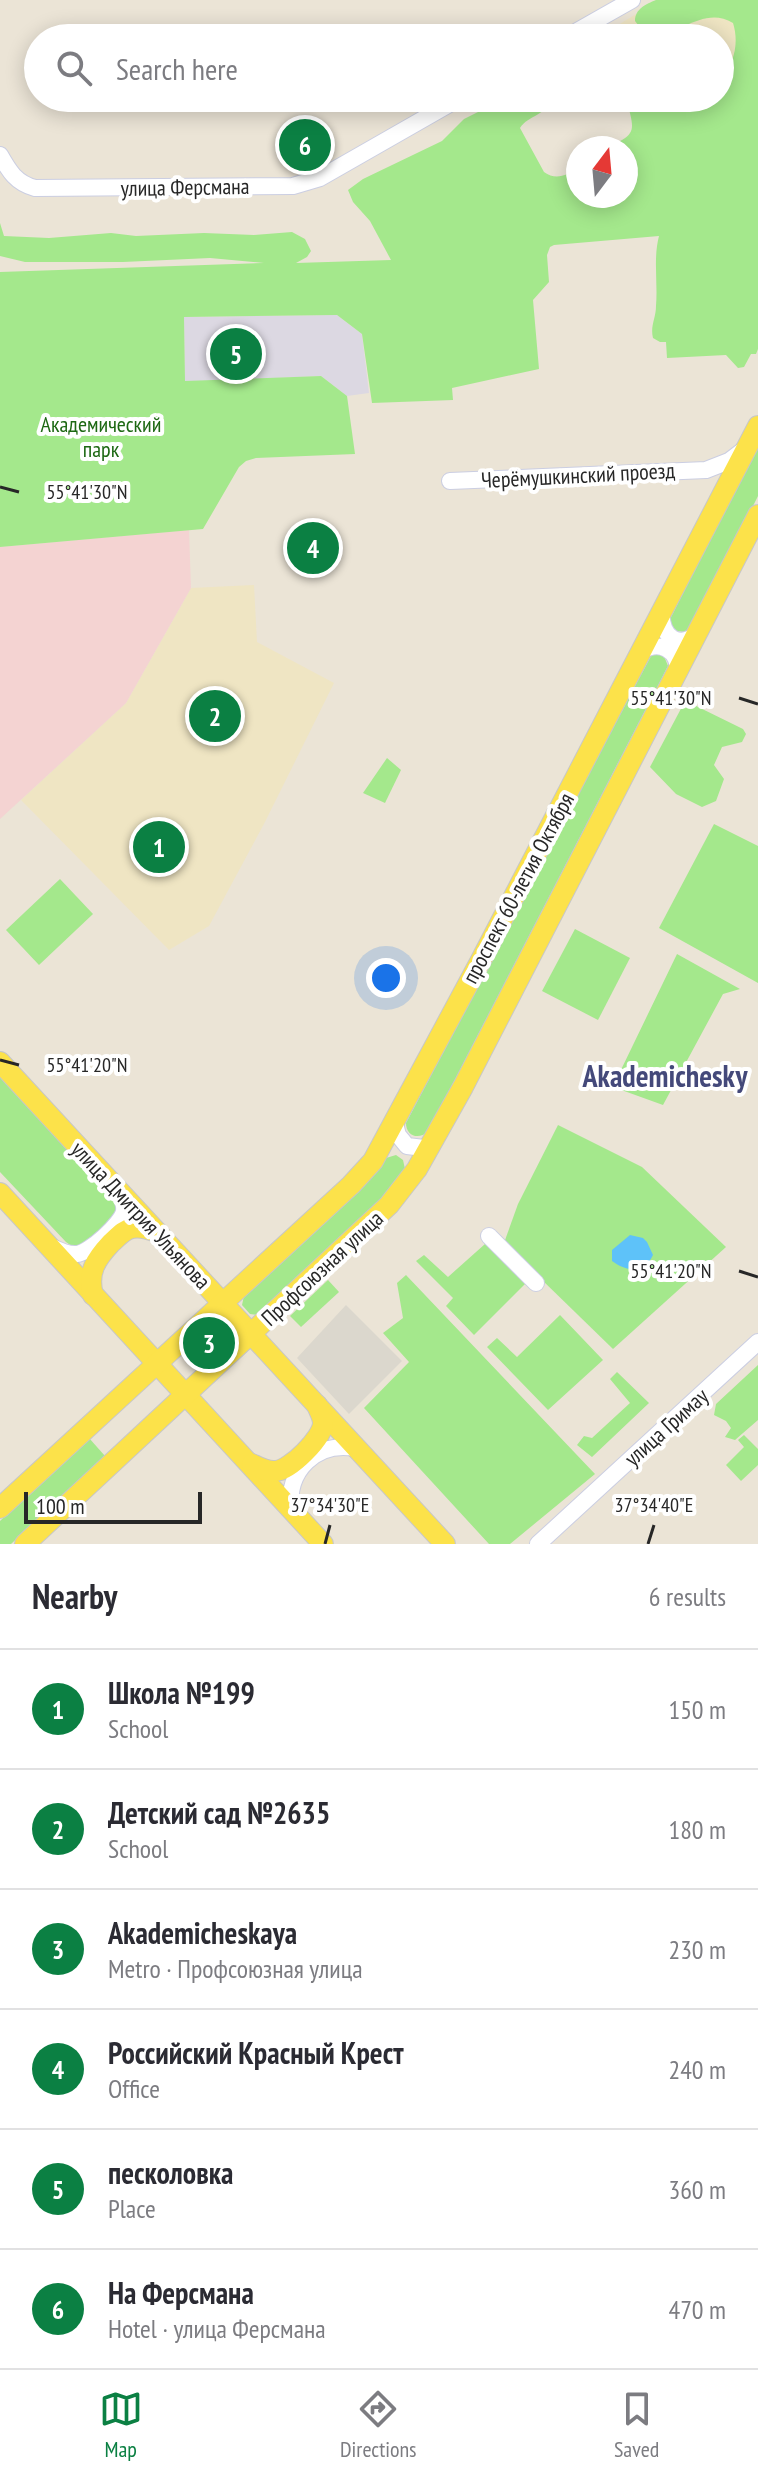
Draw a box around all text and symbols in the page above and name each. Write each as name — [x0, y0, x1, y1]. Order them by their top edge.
search box — [24, 24, 734, 112]
icon: search — [52, 46, 96, 90]
text: Search here — [116, 49, 238, 88]
pin: 6 — [279, 115, 331, 175]
north arrow — [566, 136, 638, 208]
street label: улица Ферсмана — [120, 172, 250, 202]
pin: 5 — [210, 324, 262, 384]
park label: Академический парк — [41, 410, 161, 463]
street label: Черёмушкинский проезд — [480, 456, 676, 494]
text: 55°41'30"N — [47, 479, 127, 505]
pin: 4 — [287, 518, 339, 578]
text: 55°41'30"N — [631, 685, 711, 711]
pin: 2 — [189, 686, 241, 746]
street label: проспект 60-летия Октября — [456, 788, 580, 988]
pin: 1 — [133, 817, 185, 877]
your location — [366, 958, 406, 998]
text: 55°41'20"N — [47, 1052, 127, 1078]
district label: Akademichesky — [582, 1056, 748, 1095]
street label: улица Дмитрия Ульянова — [65, 1135, 217, 1295]
street label: Профсоюзная улица — [255, 1204, 389, 1332]
text: 55°41'20"N — [631, 1258, 711, 1284]
pin: 3 — [183, 1313, 235, 1373]
street label: улица Гримау — [618, 1382, 714, 1472]
scale bar — [24, 1488, 202, 1524]
text: 100 m — [36, 1492, 85, 1520]
text: 37°34'30"E — [291, 1492, 369, 1518]
text: 37°34'40"E — [615, 1492, 693, 1518]
text: Nearby — [32, 1574, 117, 1618]
text: 6 results — [649, 1580, 726, 1613]
text: Школа №199 — [108, 1673, 255, 1712]
text: 1 — [52, 1693, 64, 1726]
text: 150 m — [668, 1693, 726, 1726]
text: School — [108, 1712, 168, 1745]
text: Детский сад №2635 — [108, 1793, 330, 1832]
text: 2 — [52, 1813, 64, 1846]
text: 180 m — [668, 1813, 726, 1846]
text: School — [108, 1832, 168, 1865]
text: Akademicheskaya — [108, 1913, 297, 1952]
text: 3 — [52, 1933, 64, 1966]
text: 230 m — [668, 1933, 726, 1966]
text: Metro · Профсоюзная улица — [108, 1952, 363, 1985]
text: Российский Красный Крест — [108, 2033, 404, 2072]
text: 4 — [52, 2053, 64, 2086]
text: 240 m — [668, 2053, 726, 2086]
text: Office — [108, 2072, 160, 2105]
text: песколовка — [108, 2153, 233, 2192]
text: 5 — [52, 2173, 64, 2206]
text: 360 m — [668, 2173, 726, 2206]
text: Place — [108, 2192, 156, 2225]
text: На Ферсмана — [108, 2273, 254, 2312]
text: 6 — [52, 2293, 64, 2326]
text: 470 m — [668, 2293, 726, 2326]
text: Hotel · улица Ферсмана — [108, 2312, 326, 2345]
tab: Map — [99, 2387, 143, 2463]
tab: Directions — [340, 2387, 417, 2463]
tab: Saved — [614, 2387, 659, 2463]

